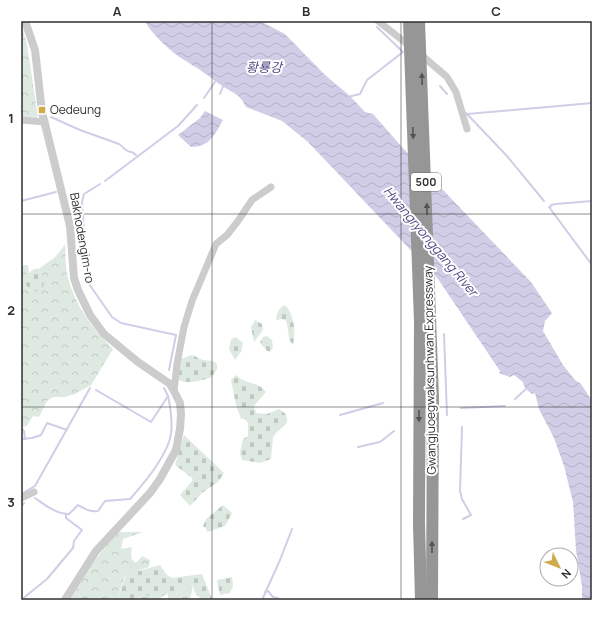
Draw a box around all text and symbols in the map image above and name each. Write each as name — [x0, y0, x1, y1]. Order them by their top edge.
text: A — [113, 2, 122, 20]
text: B — [302, 2, 310, 20]
text: C — [491, 2, 501, 20]
water label: 황룡강 — [246, 58, 284, 76]
one-way arrow — [418, 73, 425, 85]
place label: Oedeung — [50, 101, 101, 118]
marker: Oedeung — [37, 105, 47, 115]
text: 1 — [8, 109, 14, 127]
one-way arrow — [410, 127, 416, 140]
road number: 500 — [411, 173, 441, 191]
water label: Hwangryonggang River — [380, 182, 484, 301]
street label: Bakhodengim-ro — [66, 191, 99, 285]
one-way arrow — [423, 203, 430, 215]
street label: Gwangjuoegwaksunhwan Expressway — [419, 265, 440, 475]
text: 2 — [7, 301, 15, 319]
one-way arrow — [416, 410, 423, 422]
text: 3 — [7, 493, 15, 511]
one-way arrow — [429, 540, 435, 553]
north arrow — [539, 547, 579, 587]
text: N — [558, 566, 575, 582]

